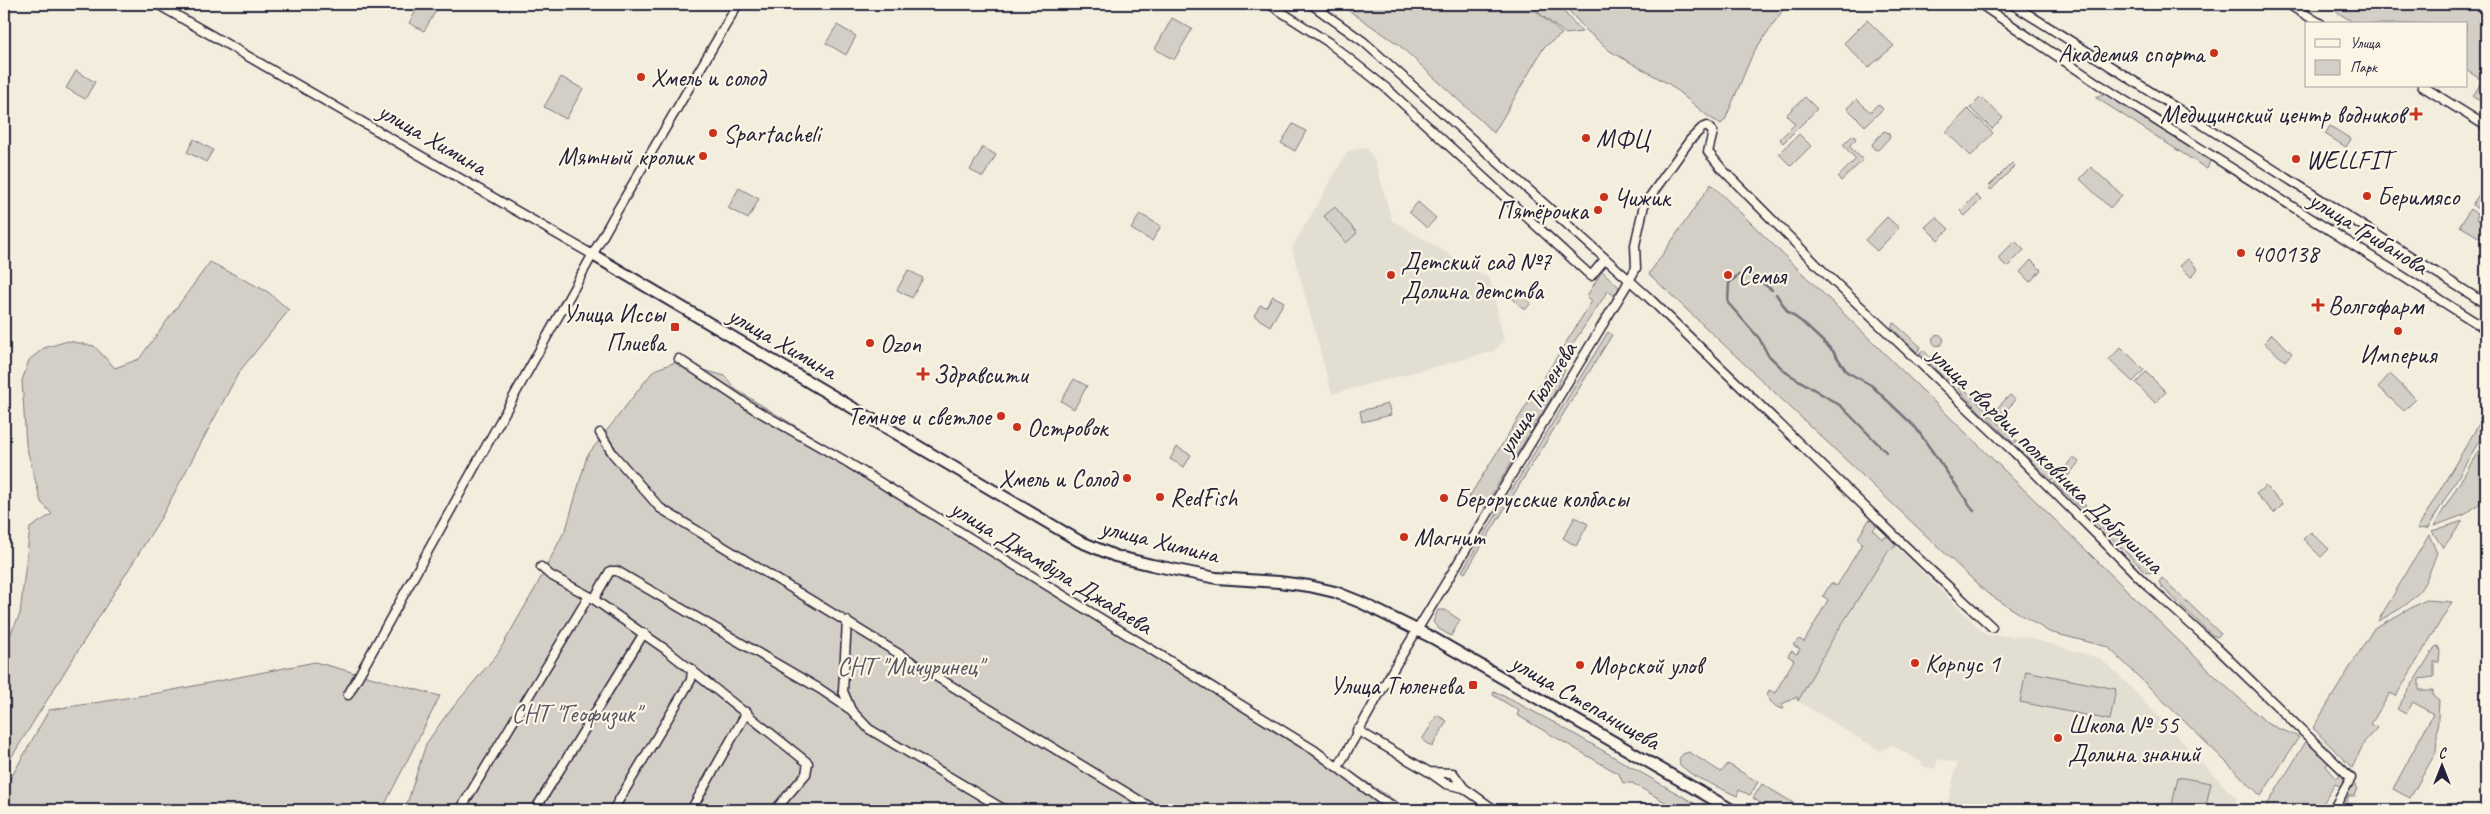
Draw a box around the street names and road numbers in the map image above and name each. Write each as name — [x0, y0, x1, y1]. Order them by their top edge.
street label: улица Химина — [371, 94, 495, 184]
street label: улица Грибанова — [2301, 183, 2436, 283]
street label: улица Химина — [721, 298, 845, 388]
street label: улица Тюленева — [1488, 334, 1585, 463]
street label: улица гвардии полковника Добрушина — [1921, 338, 2172, 582]
street label: улица Джамбула Джабаева — [943, 491, 1160, 643]
street label: улица Химина — [1096, 510, 1225, 572]
street label: улица Степанищева — [1504, 645, 1667, 758]

